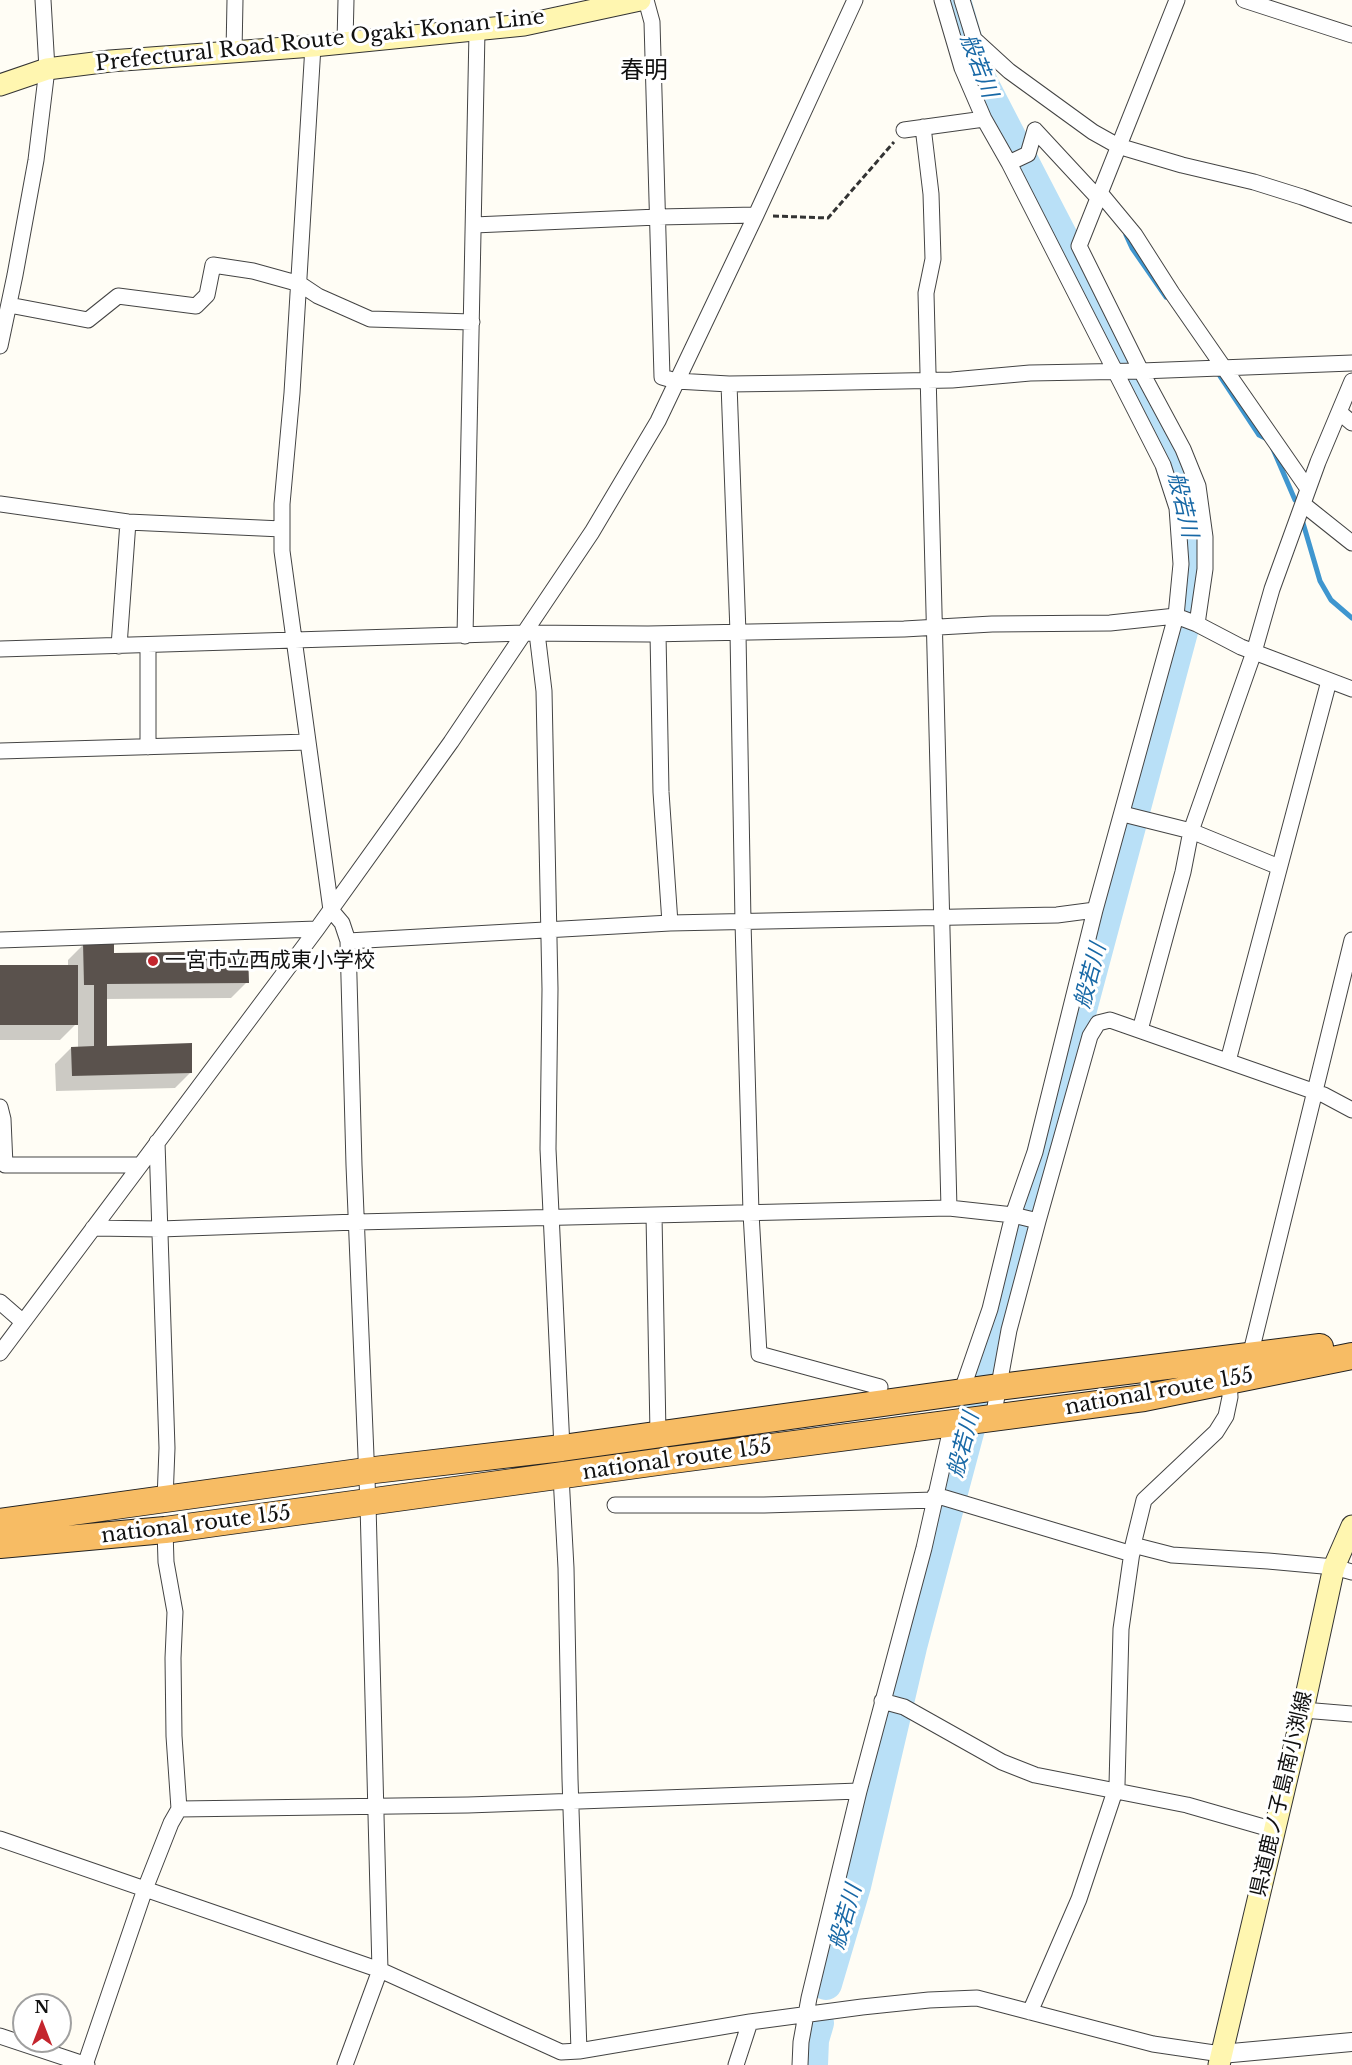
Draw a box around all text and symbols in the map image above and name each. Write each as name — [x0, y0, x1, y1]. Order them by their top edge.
street label: Prefectural Road Route Ogaki Konan Line — [94, 5, 546, 77]
water label: 般若川 — [954, 30, 1002, 102]
district label: 春明 — [620, 57, 668, 85]
water label: 般若川 — [1162, 470, 1202, 540]
water label: 般若川 — [1070, 941, 1112, 1011]
place label: 一宮市立西成東小学校 — [165, 948, 375, 974]
marker: 一宮市立西成東小学校 — [146, 954, 160, 968]
street label: national route 155 — [1063, 1363, 1255, 1421]
water label: 般若川 — [943, 1410, 985, 1480]
street label: national route 155 — [581, 1434, 773, 1486]
street label: national route 155 — [100, 1501, 292, 1549]
street label: 県道鹿ノ子島南小渕線 — [1246, 1689, 1318, 1899]
water label: 般若川 — [824, 1882, 868, 1952]
north arrow — [12, 1993, 72, 2053]
text: N — [34, 1997, 50, 2017]

